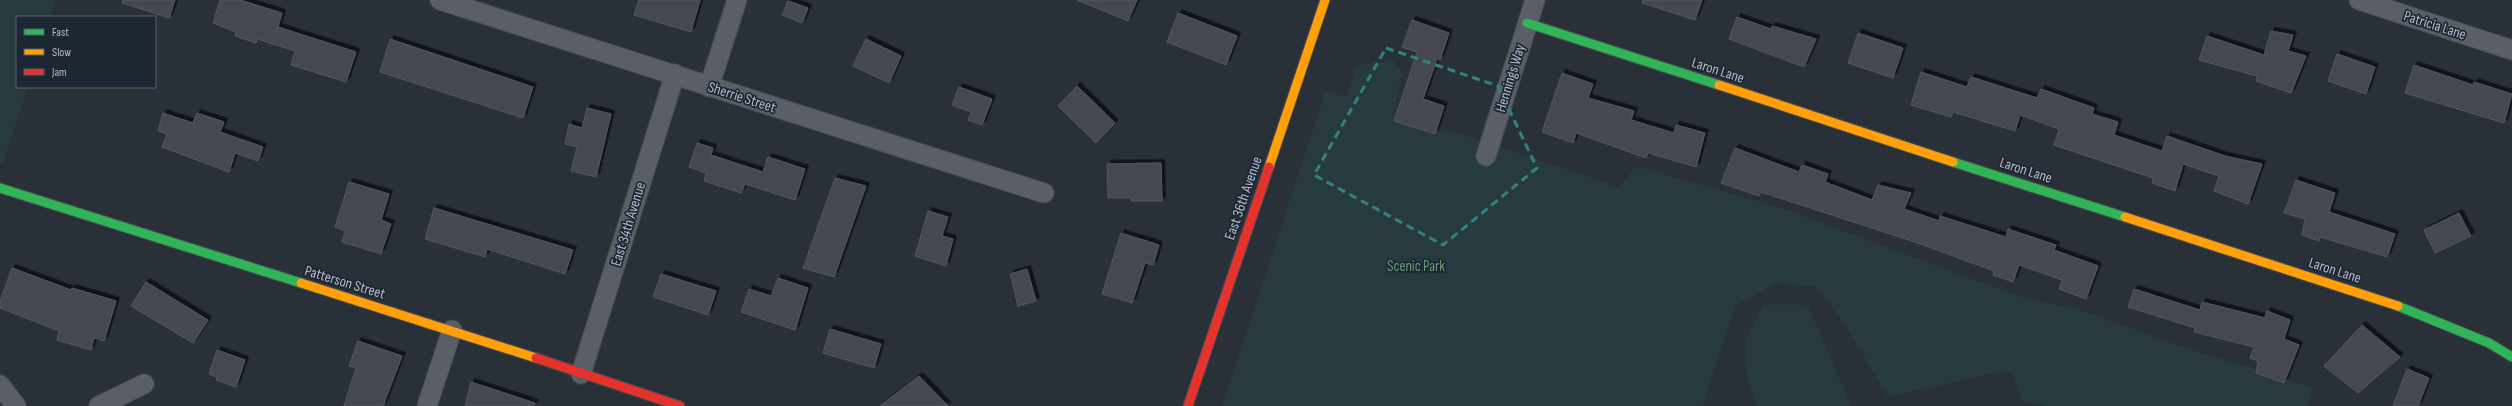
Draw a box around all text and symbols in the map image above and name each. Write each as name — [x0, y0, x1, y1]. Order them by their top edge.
street label: Patricia Lane — [2401, 7, 2468, 44]
legend — [16, 16, 156, 88]
text: Fast — [52, 25, 69, 40]
street label: Hennings Way — [1491, 42, 1530, 115]
text: Slow — [52, 45, 71, 60]
street label: Laron Lane — [1689, 53, 1747, 88]
text: Jam — [51, 65, 67, 80]
street label: Sherrie Street — [705, 78, 779, 118]
street label: Laron Lane — [1997, 153, 2055, 188]
street label: East 36th Avenue — [1220, 154, 1267, 242]
street label: East 34th Avenue — [607, 180, 650, 268]
street label: Laron Lane — [2306, 253, 2364, 288]
park label: Scenic Park — [1387, 257, 1445, 276]
street label: Patterson Street — [302, 261, 388, 304]

